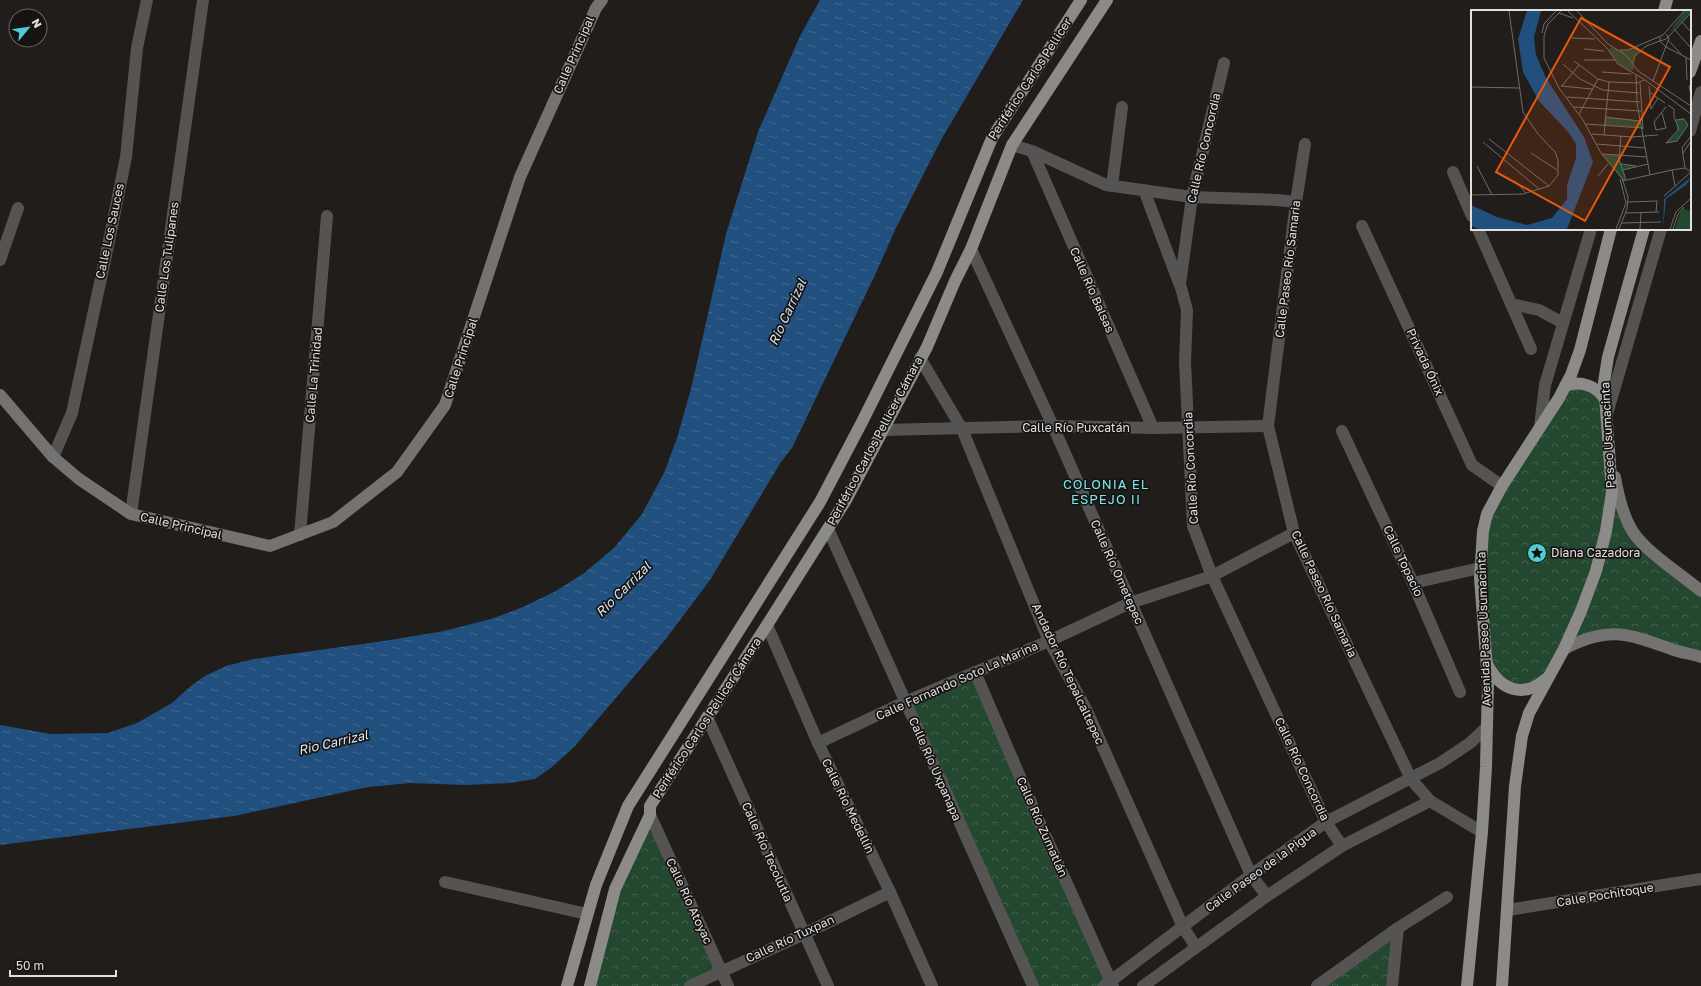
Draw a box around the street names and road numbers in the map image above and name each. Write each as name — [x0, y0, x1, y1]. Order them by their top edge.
street label: Calle Principal — [550, 14, 597, 96]
street label: Periférico Carlos Pellicer — [985, 15, 1075, 142]
street label: Calle Río Concordia — [1184, 91, 1223, 204]
street label: Calle Los Sauces — [92, 182, 127, 280]
street label: Calle Paseo Río Samaria — [1272, 199, 1303, 339]
street label: Calle Los Tulipanes — [151, 201, 182, 313]
street label: Calle Río Balsas — [1067, 245, 1118, 335]
street label: Calle Principal — [441, 316, 481, 400]
street label: Privada Ónix — [1403, 326, 1448, 398]
street label: Calle La Trinidad — [302, 327, 325, 423]
street label: Periférico Carlos Pellicer Cámara — [824, 354, 926, 528]
street label: Paseo Usumacinta — [1597, 381, 1618, 489]
street label: Calle Río Concordia — [1180, 411, 1201, 525]
street label: Calle Río Puxcatán — [1022, 420, 1130, 435]
street label: Calle Principal — [139, 509, 224, 542]
street label: Calle Río Ometepec — [1088, 517, 1148, 627]
street label: Calle Topacio — [1380, 523, 1427, 599]
street label: Calle Paseo Río Samaria — [1288, 528, 1361, 660]
street label: Avenida Paseo Usumacinta — [1473, 551, 1494, 707]
street label: Andador Río Tepalcaltepec — [1029, 601, 1108, 747]
street label: Periférico Carlos Pellicer Cámara — [649, 634, 764, 801]
street label: Calle Fernando Soto La Marina — [873, 638, 1040, 723]
street label: Calle Río Uxpanapa — [906, 715, 965, 823]
street label: Calle Río Concordia — [1272, 715, 1333, 823]
street label: Calle Río Medellín — [819, 756, 878, 856]
street label: Calle Río Zumatlán — [1014, 774, 1071, 879]
street label: Calle Río Tecolutla — [739, 800, 796, 904]
street label: Calle Paseo de la Pigua — [1202, 824, 1319, 915]
street label: Calle Río Atoyac — [663, 855, 716, 947]
street label: Calle Pochitoque — [1555, 879, 1655, 910]
street label: Calle Río Tuxpan — [743, 912, 836, 966]

